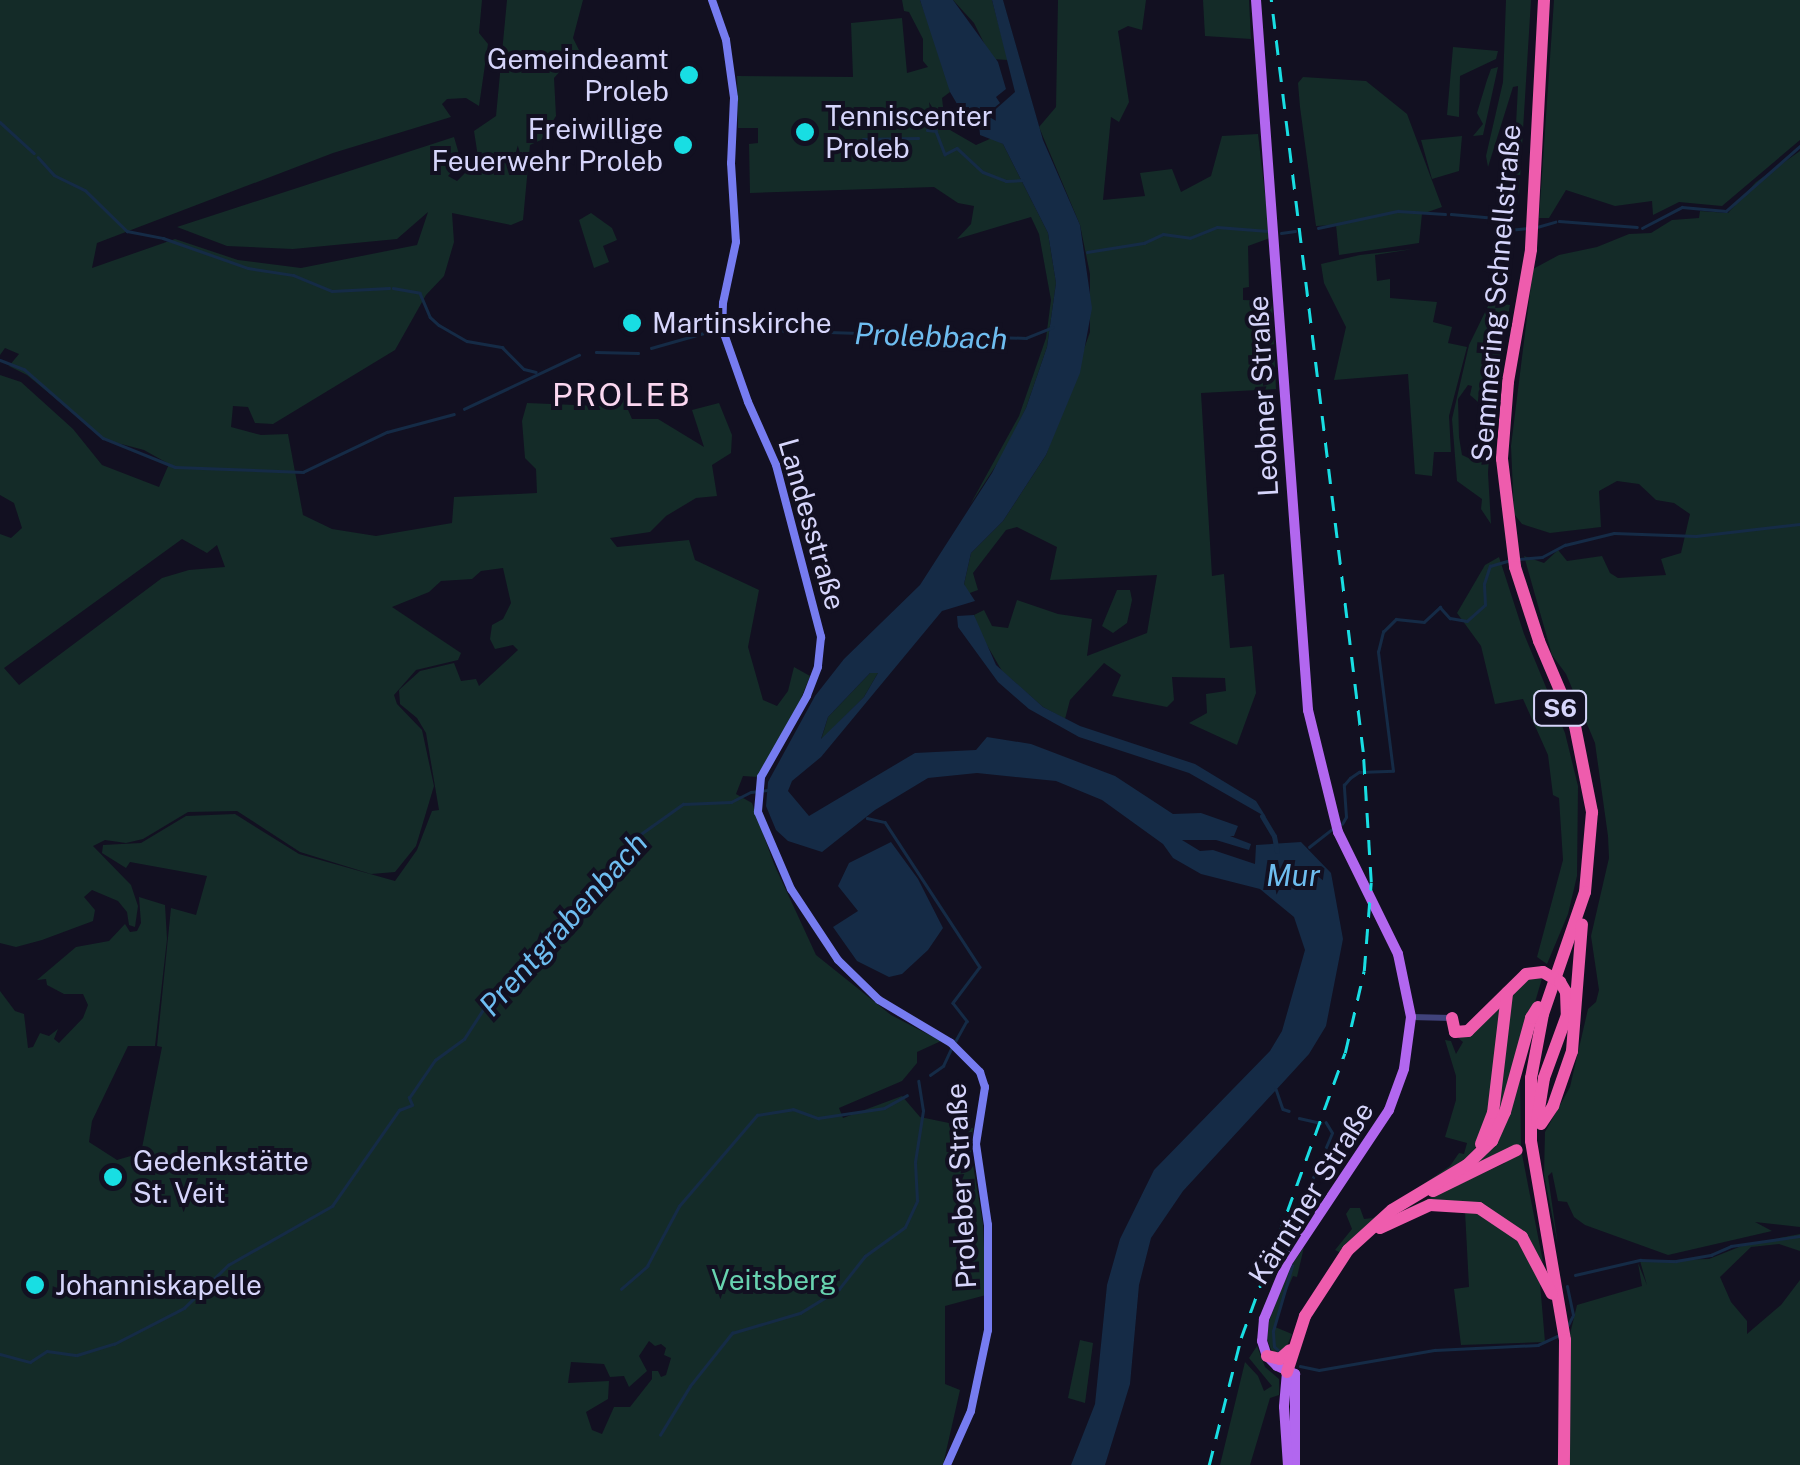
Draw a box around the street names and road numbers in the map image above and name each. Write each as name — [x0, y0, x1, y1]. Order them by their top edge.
street label: Semmering Schnellstraße — [1465, 123, 1527, 463]
street label: Leobner Straße — [1241, 295, 1285, 497]
street label: Landesstraße — [771, 434, 853, 614]
road number: S6 — [1532, 688, 1588, 728]
street label: Proleber Straße — [939, 1082, 983, 1290]
street label: Kärntner Straße — [1241, 1096, 1381, 1290]

